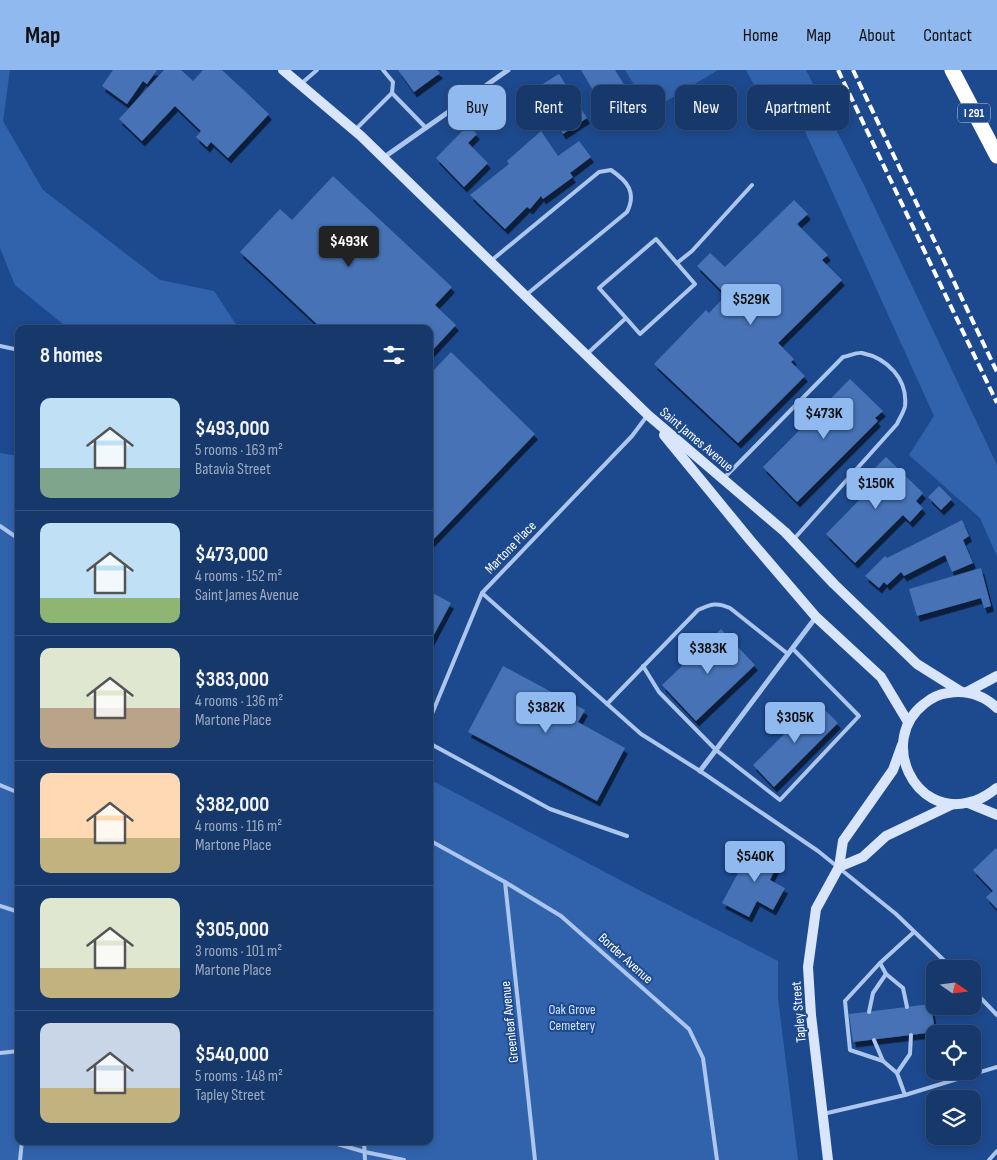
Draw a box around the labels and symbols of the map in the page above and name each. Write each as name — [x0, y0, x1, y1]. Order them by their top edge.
road number: I 291 — [958, 104, 990, 122]
pin: $493K — [314, 226, 384, 268]
pin: $529K — [716, 284, 786, 326]
pin: $473K — [789, 398, 859, 440]
street label: Saint James Avenue — [656, 404, 737, 475]
pin: $150K — [841, 468, 911, 510]
street label: Martone Place — [481, 517, 540, 577]
pin: $383K — [673, 632, 743, 675]
pin: $382K — [511, 692, 581, 734]
pin: $305K — [760, 702, 830, 744]
pin: $540K — [720, 840, 790, 883]
street label: Border Avenue — [595, 929, 657, 987]
north arrow — [926, 960, 981, 1015]
street label: Greenleaf Avenue — [497, 980, 522, 1064]
street label: Tapley Street — [787, 981, 810, 1043]
park label: Oak Grove Cemetery — [548, 1001, 596, 1034]

